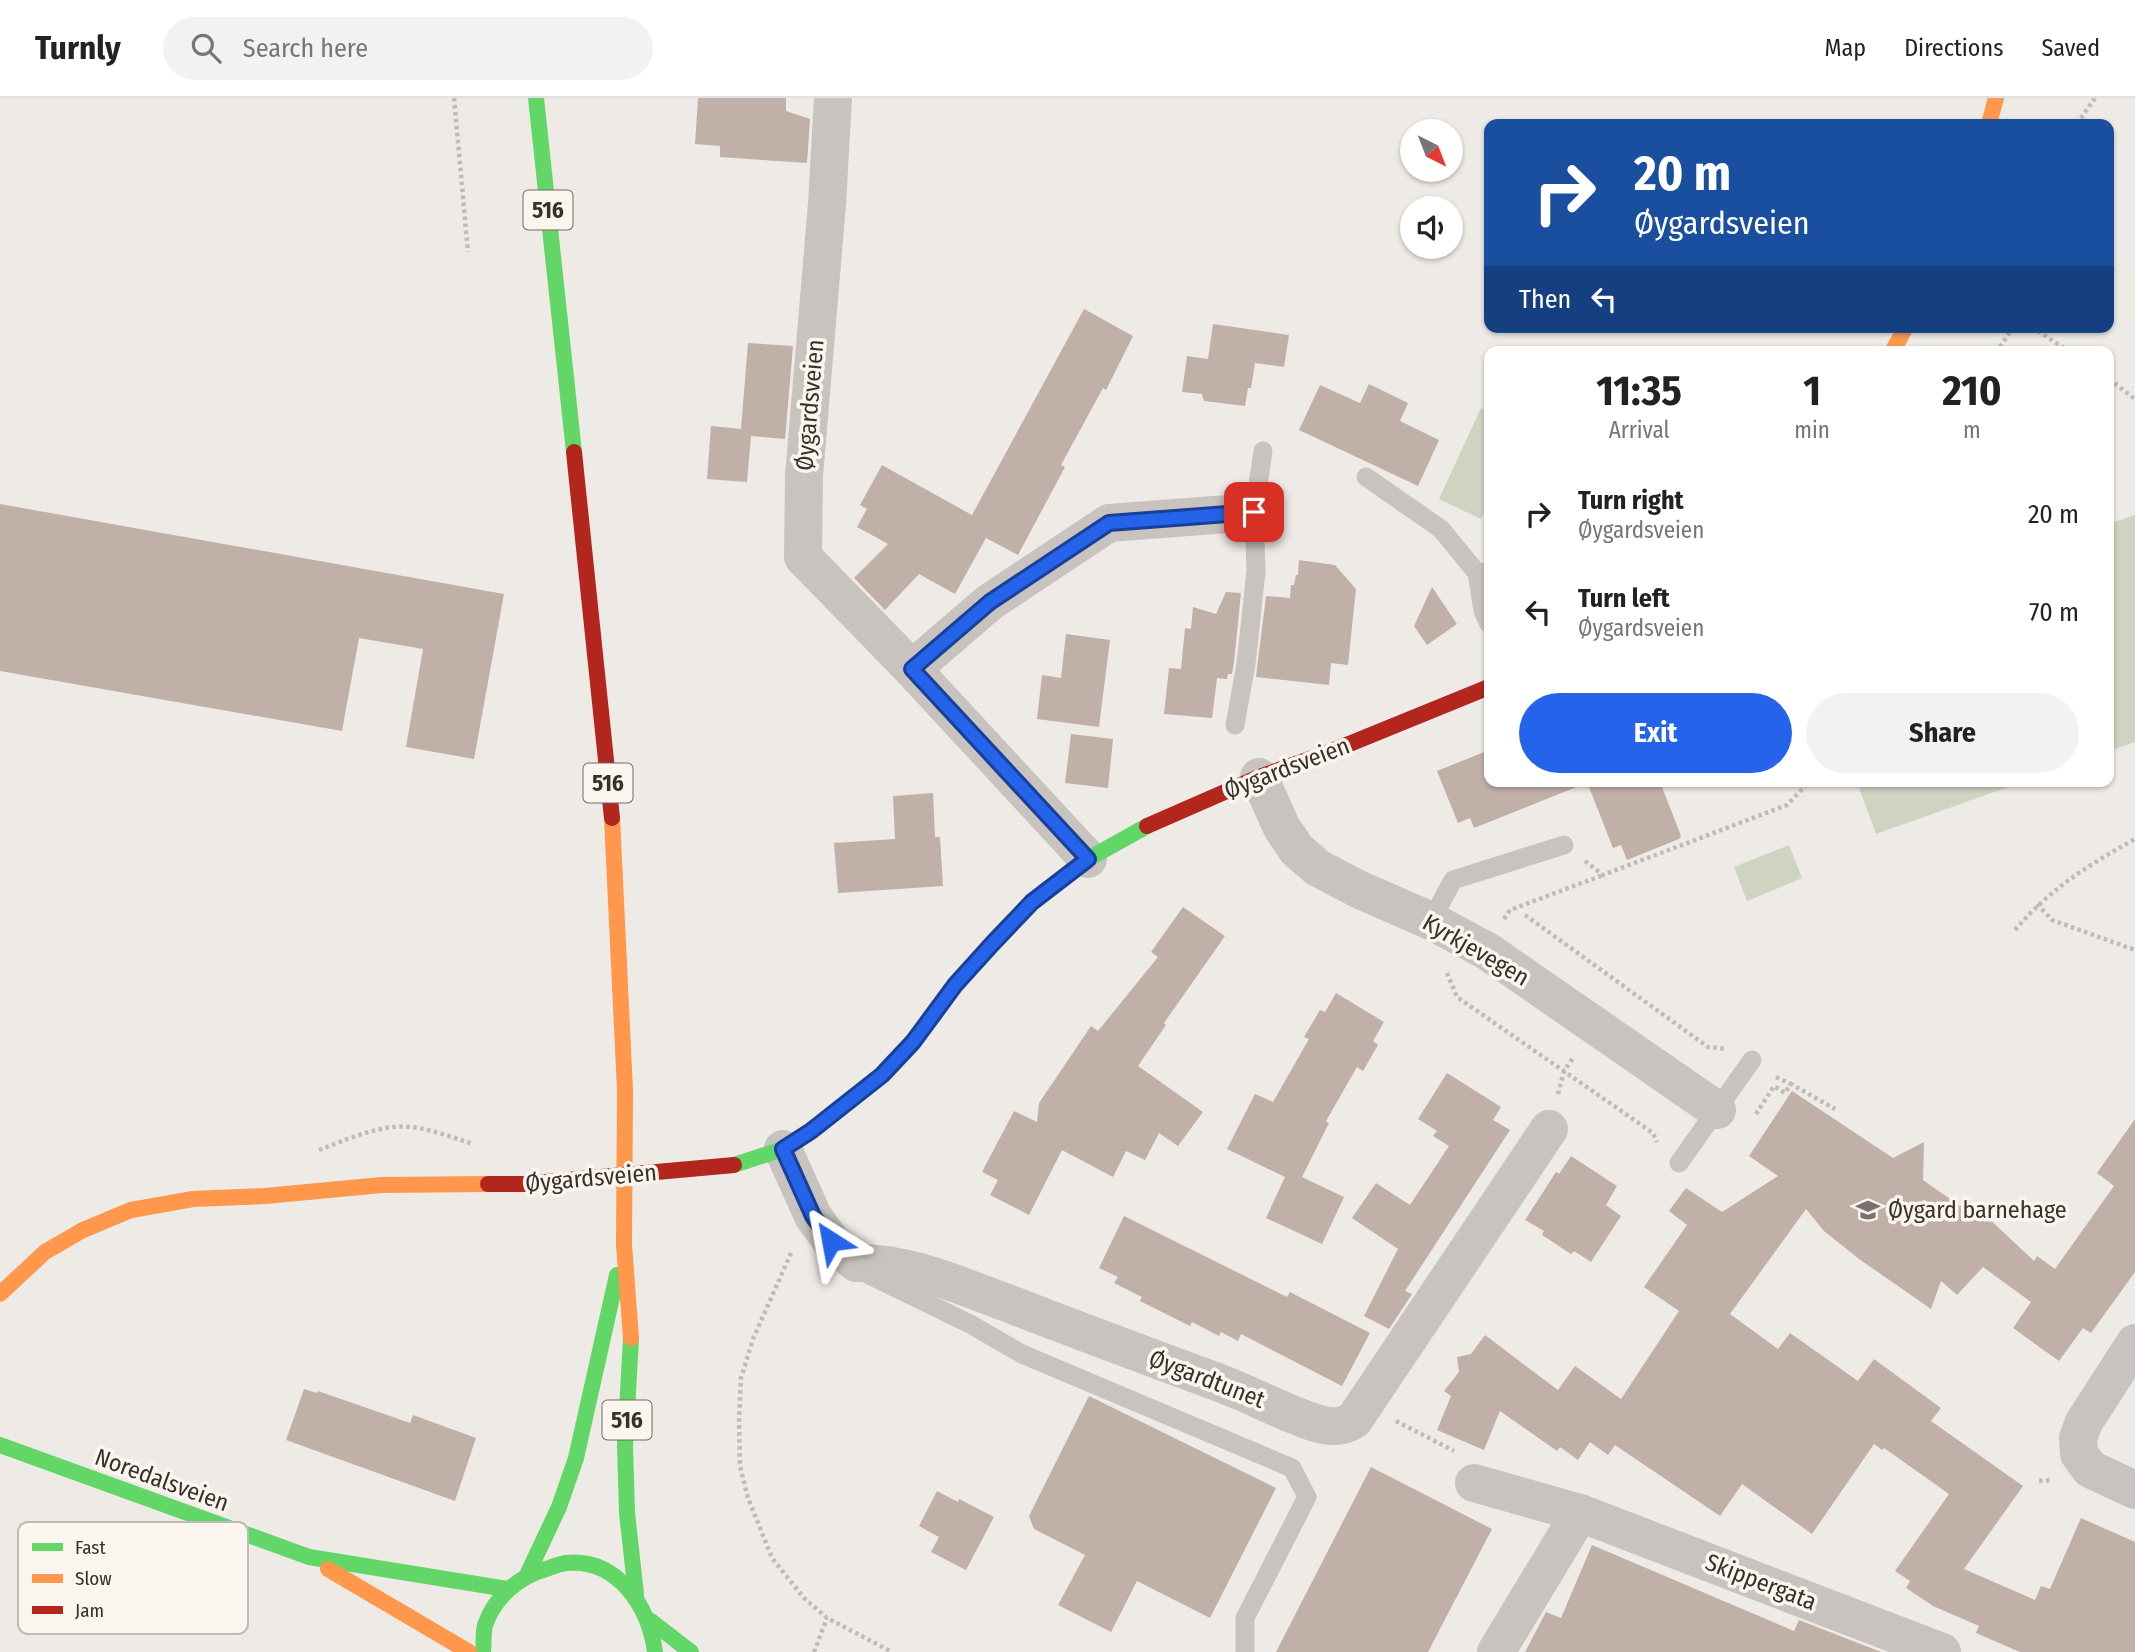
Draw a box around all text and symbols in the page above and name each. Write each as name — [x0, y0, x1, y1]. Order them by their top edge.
search box — [163, 17, 653, 80]
text: Turnly — [35, 28, 121, 68]
icon: search — [187, 29, 225, 67]
text: Search here — [243, 33, 368, 64]
text: Map — [1825, 34, 1866, 62]
text: Directions — [1904, 34, 2003, 62]
text: Saved — [2041, 34, 2100, 62]
north arrow — [1400, 119, 1463, 182]
map controls — [1400, 119, 1463, 259]
text: 20 m — [1634, 144, 1731, 203]
icon: right — [1519, 147, 1610, 238]
road number: 516 — [524, 190, 572, 230]
button: sound — [1400, 196, 1463, 259]
text: Øygardsveien — [1634, 204, 1810, 242]
icon: left — [1585, 280, 1623, 318]
text: Then — [1519, 284, 1571, 315]
street label: Øygardsveien — [790, 338, 830, 472]
text: 11:35 — [1596, 366, 1682, 416]
text: 1 — [1803, 366, 1821, 416]
text: 210 — [1942, 366, 2002, 416]
text: Arrival — [1609, 416, 1670, 444]
text: min — [1794, 416, 1830, 444]
text: m — [1963, 416, 1981, 444]
pin — [1224, 482, 1284, 542]
text: Turn right — [1578, 485, 1684, 516]
icon: arrive — [1235, 493, 1273, 531]
icon: right — [1519, 495, 1557, 533]
text: 20 m — [2028, 499, 2079, 530]
text: Øygardsveien — [1578, 516, 1704, 544]
text: Turn left — [1578, 583, 1670, 614]
icon: left — [1519, 593, 1557, 631]
text: 70 m — [2029, 597, 2079, 628]
text: Øygardsveien — [1578, 614, 1704, 642]
button: Exit — [1519, 693, 1792, 773]
button: Share — [1806, 693, 2079, 773]
street label: Øygardsveien — [1220, 731, 1354, 805]
road number: 516 — [584, 764, 632, 803]
street label: Kyrkjevegen — [1418, 908, 1534, 992]
street label: Øygardsveien — [524, 1158, 658, 1198]
school or university icon: Øygard barnehage — [1854, 1196, 1882, 1224]
place label: Øygard barnehage — [1888, 1196, 2067, 1224]
position arrow — [794, 1204, 868, 1278]
street label: Øygardtunet — [1145, 1344, 1269, 1414]
road number: 516 — [602, 1400, 652, 1440]
street label: Noredalsveien — [91, 1443, 233, 1517]
legend — [18, 1522, 248, 1634]
text: Fast — [75, 1536, 106, 1559]
street label: Skippergata — [1702, 1548, 1820, 1616]
text: Slow — [75, 1567, 112, 1590]
text: Jam — [75, 1599, 104, 1622]

